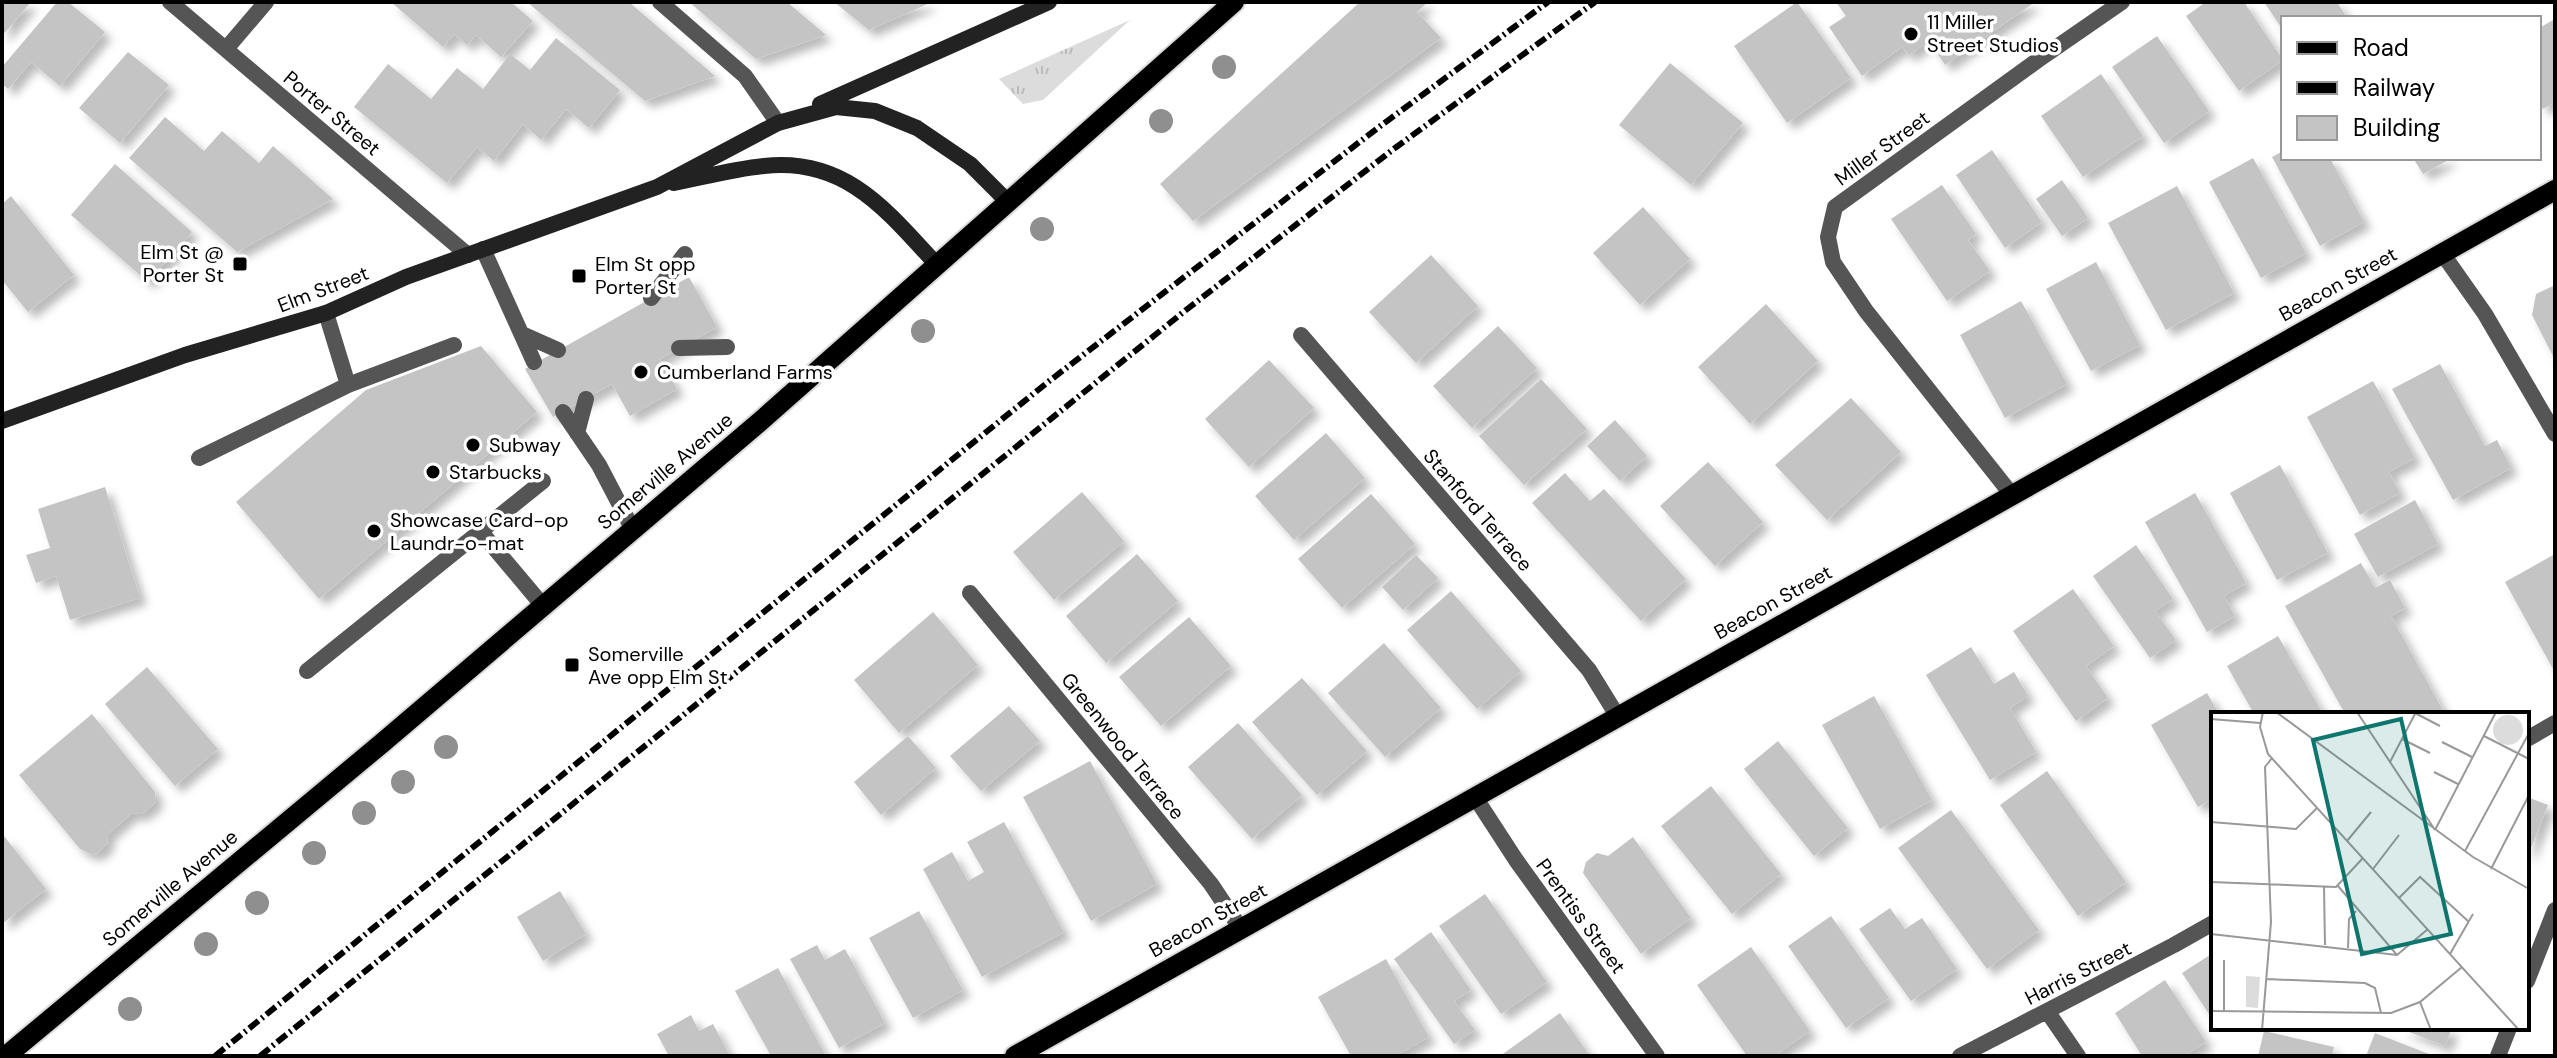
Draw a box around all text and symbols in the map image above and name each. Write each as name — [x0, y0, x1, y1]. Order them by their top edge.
place label: 11 Miller Street Studios — [1927, 9, 2059, 58]
legend — [2281, 16, 2541, 160]
marker: 11 Miller Street Studios — [1902, 25, 1920, 43]
text: Road — [2353, 32, 2409, 63]
street label: Porter Street — [278, 65, 386, 161]
text: Railway — [2353, 72, 2435, 103]
street label: Miller Street — [1829, 105, 1935, 191]
text: Building — [2353, 112, 2440, 143]
place label: Elm St @ Porter St — [140, 239, 224, 288]
street label: Beacon Street — [2274, 241, 2402, 327]
place label: Elm St opp Porter St — [595, 251, 696, 300]
marker: Elm St @ Porter St — [231, 255, 249, 273]
street label: Elm Street — [274, 260, 372, 318]
marker: Elm St opp Porter St — [570, 267, 588, 285]
place label: Cumberland Farms — [657, 359, 833, 385]
marker: Cumberland Farms — [632, 363, 650, 381]
street label: Somerville Avenue — [592, 407, 738, 535]
place label: Subway — [489, 432, 561, 458]
marker: Subway — [464, 436, 482, 454]
street label: Stanford Terrace — [1418, 443, 1538, 577]
place label: Starbucks — [449, 459, 542, 485]
marker: Starbucks — [424, 463, 442, 481]
place label: Showcase Card-op Laundr-o-mat — [390, 507, 568, 556]
marker: Showcase Card-op Laundr-o-mat — [365, 522, 383, 540]
street label: Beacon Street — [1709, 559, 1837, 645]
place label: Somerville Ave opp Elm St — [588, 641, 728, 690]
marker: Somerville Ave opp Elm St — [563, 656, 581, 674]
street label: Greenwood Terrace — [1056, 667, 1190, 825]
inset map — [2211, 712, 2529, 1030]
street label: Somerville Avenue — [97, 824, 243, 952]
street label: Prentiss Street — [1530, 853, 1632, 979]
street label: Beacon Street — [1144, 877, 1272, 963]
street label: Harris Street — [2020, 935, 2136, 1011]

